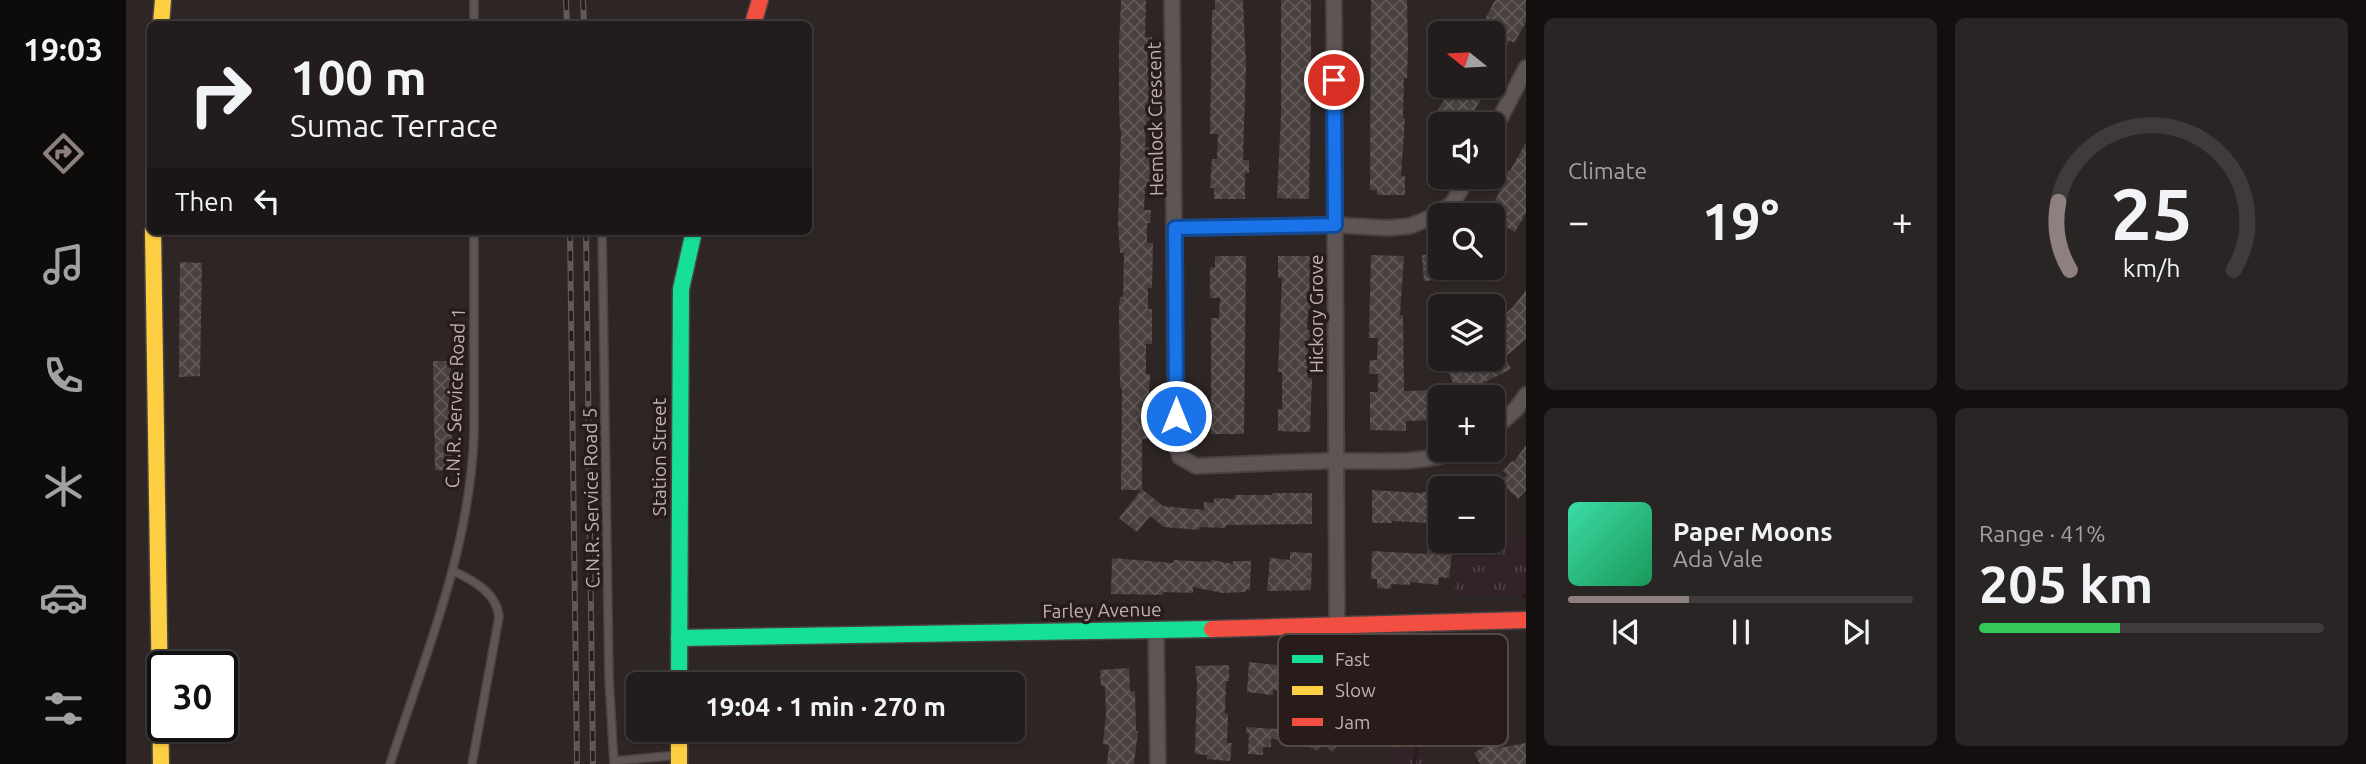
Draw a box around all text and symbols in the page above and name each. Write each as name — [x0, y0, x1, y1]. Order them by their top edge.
north arrow — [1428, 21, 1505, 98]
map controls — [1428, 21, 1505, 553]
text: 19:03 — [23, 31, 103, 67]
street label: Hemlock Crescent — [1143, 41, 1167, 196]
icon: right — [175, 49, 266, 140]
text: 100 m — [290, 49, 427, 104]
pin — [1304, 50, 1364, 110]
icon: arrive — [1315, 61, 1353, 99]
text: Sumac Terrace — [290, 107, 498, 143]
button: sound — [1428, 112, 1505, 189]
icon: directions — [39, 129, 88, 178]
text: Climate — [1568, 158, 1647, 183]
text: 25 — [2110, 172, 2193, 254]
icon: left — [248, 182, 286, 220]
text: Then — [175, 187, 234, 216]
text: 19° — [1702, 192, 1779, 250]
text: − — [1568, 200, 1589, 242]
text: + — [1892, 200, 1913, 242]
button: search — [1428, 203, 1505, 280]
icon: music — [39, 240, 88, 289]
text: km/h — [2123, 254, 2180, 282]
street label: Hickory Grove — [1305, 255, 1327, 373]
button: layers — [1428, 294, 1505, 371]
street label: C.N.R. Service Road 1 — [441, 307, 469, 489]
icon: phone — [39, 351, 88, 400]
position arrow — [1139, 379, 1213, 453]
button: + — [1428, 385, 1505, 462]
street label: Station Street — [648, 397, 670, 516]
street label: C.N.R. Service Road 5 — [578, 408, 604, 588]
icon: climate — [39, 462, 88, 511]
button: − — [1428, 476, 1505, 553]
text: Paper Moons — [1673, 517, 1832, 546]
text: Range · 41% — [1979, 521, 2106, 546]
text: Ada Vale — [1673, 546, 1763, 571]
text: 205 km — [1979, 555, 2153, 613]
icon: car — [39, 573, 88, 622]
street label: Farley Avenue — [1042, 598, 1162, 622]
icon: previous — [1607, 613, 1645, 651]
icon: pause — [1722, 613, 1760, 651]
icon: next — [1837, 613, 1875, 651]
legend — [1278, 634, 1508, 746]
text: Fast — [1335, 648, 1370, 670]
speed limit sign: 30 — [147, 651, 238, 742]
text: Slow — [1335, 679, 1376, 701]
icon: filters — [39, 684, 88, 733]
text: 19:04 · 1 min · 270 m — [705, 692, 946, 721]
text: Jam — [1335, 711, 1371, 733]

